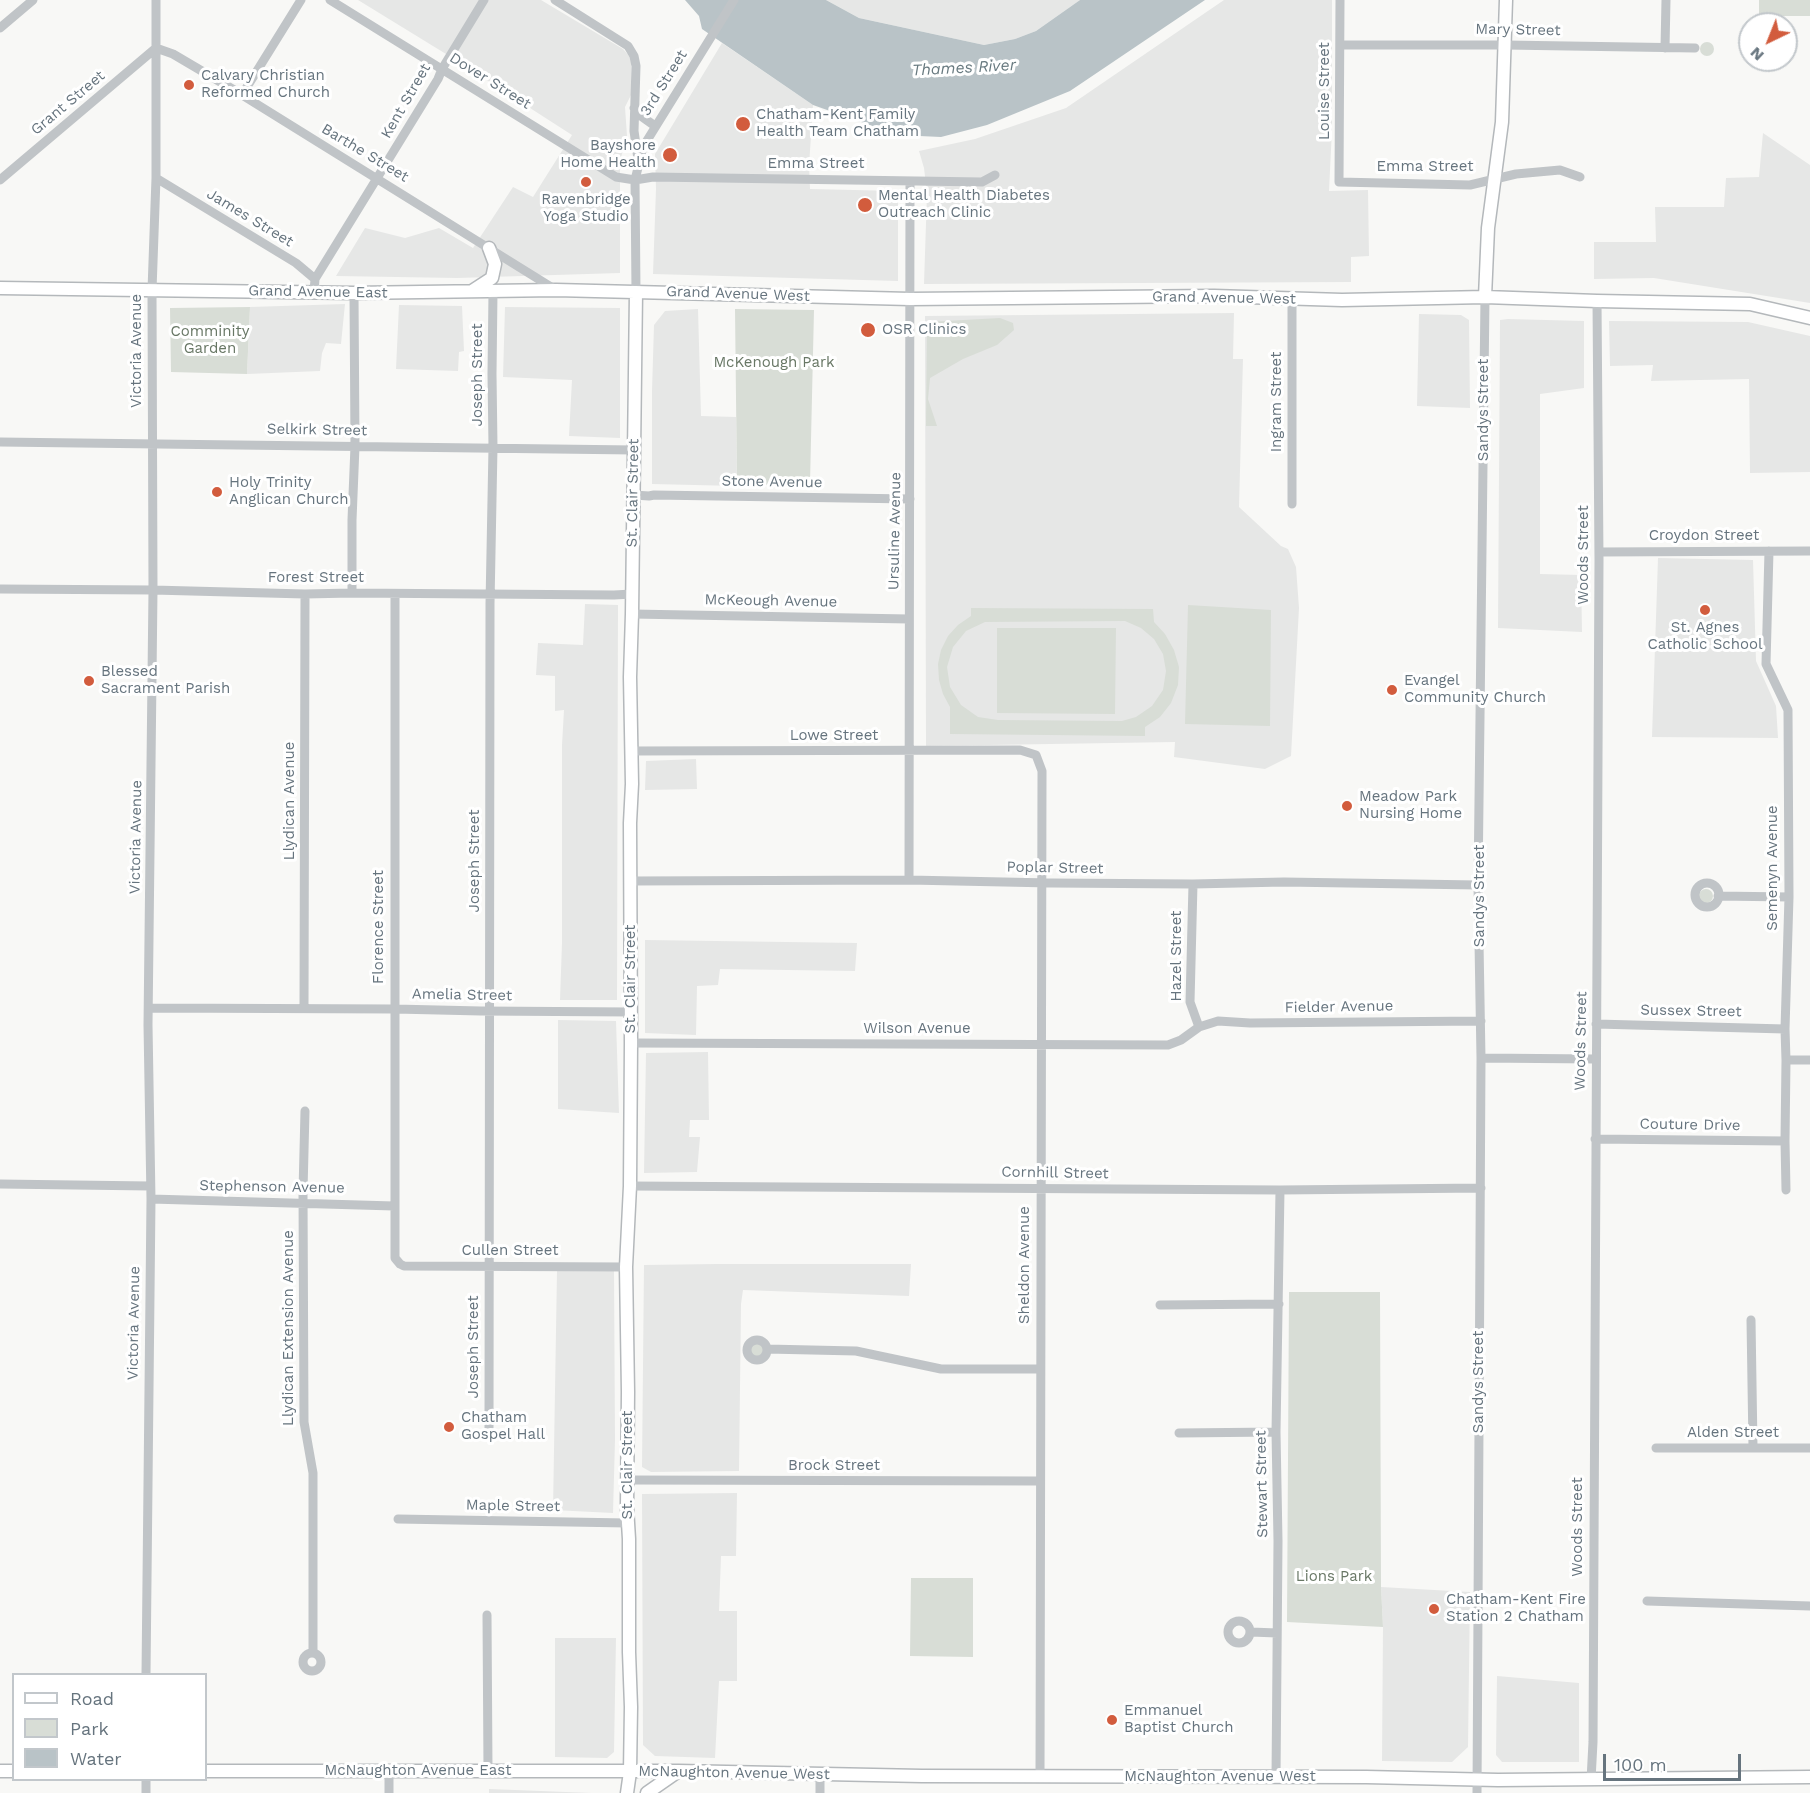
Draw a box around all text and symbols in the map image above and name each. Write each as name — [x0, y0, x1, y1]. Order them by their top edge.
north arrow — [1738, 12, 1798, 72]
street label: Mary Street — [1475, 20, 1561, 40]
street label: Louise Street — [1316, 42, 1334, 140]
text: N — [1746, 43, 1768, 65]
street label: 3rd Street — [637, 47, 691, 119]
street label: Dover Street — [446, 49, 534, 113]
water label: Thames River — [912, 56, 1016, 80]
street label: Kent Street — [377, 60, 435, 142]
street label: Grant Street — [27, 67, 109, 139]
place label: Calvary Christian Reformed Church — [201, 67, 330, 102]
marker: Calvary Christian Reformed Church — [182, 78, 196, 92]
place label: Chatham-Kent Family Health Team Chatham — [756, 106, 919, 141]
marker: Chatham-Kent Family Health Team Chatham — [734, 115, 752, 133]
street label: Barthe Street — [318, 120, 412, 186]
place label: Bayshore Home Health — [560, 137, 656, 172]
marker: Bayshore Home Health — [661, 146, 679, 164]
street label: Emma Street — [768, 155, 864, 173]
street label: Emma Street — [1377, 158, 1473, 176]
marker: Ravenbridge Yoga Studio — [579, 175, 593, 189]
street label: James Street — [203, 185, 297, 251]
place label: Mental Health Diabetes Outreach Clinic — [878, 187, 1050, 222]
place label: Ravenbridge Yoga Studio — [541, 191, 631, 226]
marker: Mental Health Diabetes Outreach Clinic — [856, 196, 874, 214]
street label: Grand Avenue East — [248, 282, 388, 302]
street label: Grand Avenue West — [666, 282, 810, 306]
street label: Grand Avenue West — [1152, 288, 1296, 308]
street label: Victoria Avenue — [128, 294, 146, 408]
marker: OSR Clinics — [859, 321, 877, 339]
place label: OSR Clinics — [882, 321, 966, 339]
park label: Comminity Garden — [170, 323, 250, 358]
street label: Joseph Street — [469, 324, 487, 426]
street label: Ingram Street — [1268, 352, 1286, 452]
park label: McKenough Park — [713, 354, 835, 372]
street label: Sandys Street — [1475, 359, 1493, 461]
street label: Selkirk Street — [267, 420, 367, 440]
street label: St. Clair Street — [623, 438, 643, 548]
street label: Stone Avenue — [721, 472, 823, 492]
street label: Ursuline Avenue — [885, 472, 905, 590]
place label: Holy Trinity Anglican Church — [229, 474, 348, 509]
marker: Holy Trinity Anglican Church — [210, 485, 224, 499]
street label: Woods Street — [1575, 505, 1593, 605]
street label: Croydon Street — [1649, 527, 1759, 545]
street label: Forest Street — [268, 569, 364, 587]
street label: McKeough Avenue — [705, 591, 837, 611]
marker: St. Agnes Catholic School — [1698, 603, 1712, 617]
place label: St. Agnes Catholic School — [1647, 619, 1763, 654]
place label: Blessed Sacrament Parish — [101, 663, 230, 698]
place label: Evangel Community Church — [1404, 672, 1546, 707]
marker: Blessed Sacrament Parish — [82, 674, 96, 688]
marker: Evangel Community Church — [1385, 683, 1399, 697]
street label: Lowe Street — [790, 727, 878, 745]
street label: Llydican Avenue — [281, 742, 299, 860]
street label: Victoria Avenue — [126, 780, 146, 894]
place label: Meadow Park Nursing Home — [1359, 788, 1462, 823]
marker: Meadow Park Nursing Home — [1340, 799, 1354, 813]
street label: Semenyn Avenue — [1764, 805, 1782, 931]
street label: Joseph Street — [466, 810, 484, 912]
street label: Sandys Street — [1471, 845, 1489, 947]
street label: Poplar Street — [1006, 858, 1104, 878]
street label: Florence Street — [370, 870, 388, 984]
street label: Hazel Street — [1168, 911, 1186, 1001]
street label: St. Clair Street — [622, 925, 640, 1033]
street label: Amelia Street — [412, 985, 512, 1005]
street label: Woods Street — [1571, 991, 1591, 1091]
street label: Fielder Avenue — [1284, 997, 1394, 1017]
street label: Sussex Street — [1640, 1001, 1742, 1021]
street label: Wilson Avenue — [863, 1020, 971, 1038]
street label: Couture Drive — [1639, 1115, 1741, 1135]
street label: Cornhill Street — [1001, 1163, 1109, 1183]
street label: Stephenson Avenue — [199, 1177, 345, 1197]
street label: Sheldon Avenue — [1016, 1206, 1034, 1324]
street label: Llydican Extension Avenue — [280, 1230, 298, 1426]
street label: Cullen Street — [462, 1242, 558, 1260]
street label: Victoria Avenue — [124, 1266, 144, 1380]
street label: Joseph Street — [465, 1296, 483, 1398]
street label: Sandys Street — [1470, 1331, 1488, 1433]
place label: Chatham Gospel Hall — [461, 1409, 545, 1444]
street label: St. Clair Street — [619, 1411, 637, 1519]
marker: Chatham Gospel Hall — [442, 1420, 456, 1434]
street label: Alden Street — [1687, 1424, 1779, 1442]
street label: Stewart Street — [1252, 1430, 1272, 1538]
street label: Brock Street — [788, 1457, 880, 1475]
street label: Woods Street — [1569, 1477, 1587, 1577]
street label: Maple Street — [466, 1496, 560, 1516]
park label: Lions Park — [1296, 1568, 1372, 1586]
place label: Chatham-Kent Fire Station 2 Chatham — [1446, 1591, 1586, 1626]
marker: Chatham-Kent Fire Station 2 Chatham — [1427, 1602, 1441, 1616]
legend — [12, 1673, 207, 1781]
text: Road — [70, 1688, 114, 1709]
place label: Emmanuel Baptist Church — [1124, 1702, 1234, 1737]
marker: Emmanuel Baptist Church — [1105, 1713, 1119, 1727]
text: Park — [70, 1718, 109, 1739]
scale bar — [1606, 1742, 1744, 1780]
text: Water — [70, 1748, 122, 1769]
text: 100 m — [1614, 1754, 1667, 1775]
street label: McNaughton Avenue East — [324, 1762, 512, 1780]
street label: McNaughton Avenue West — [638, 1762, 830, 1784]
street label: McNaughton Avenue West — [1124, 1768, 1316, 1786]

